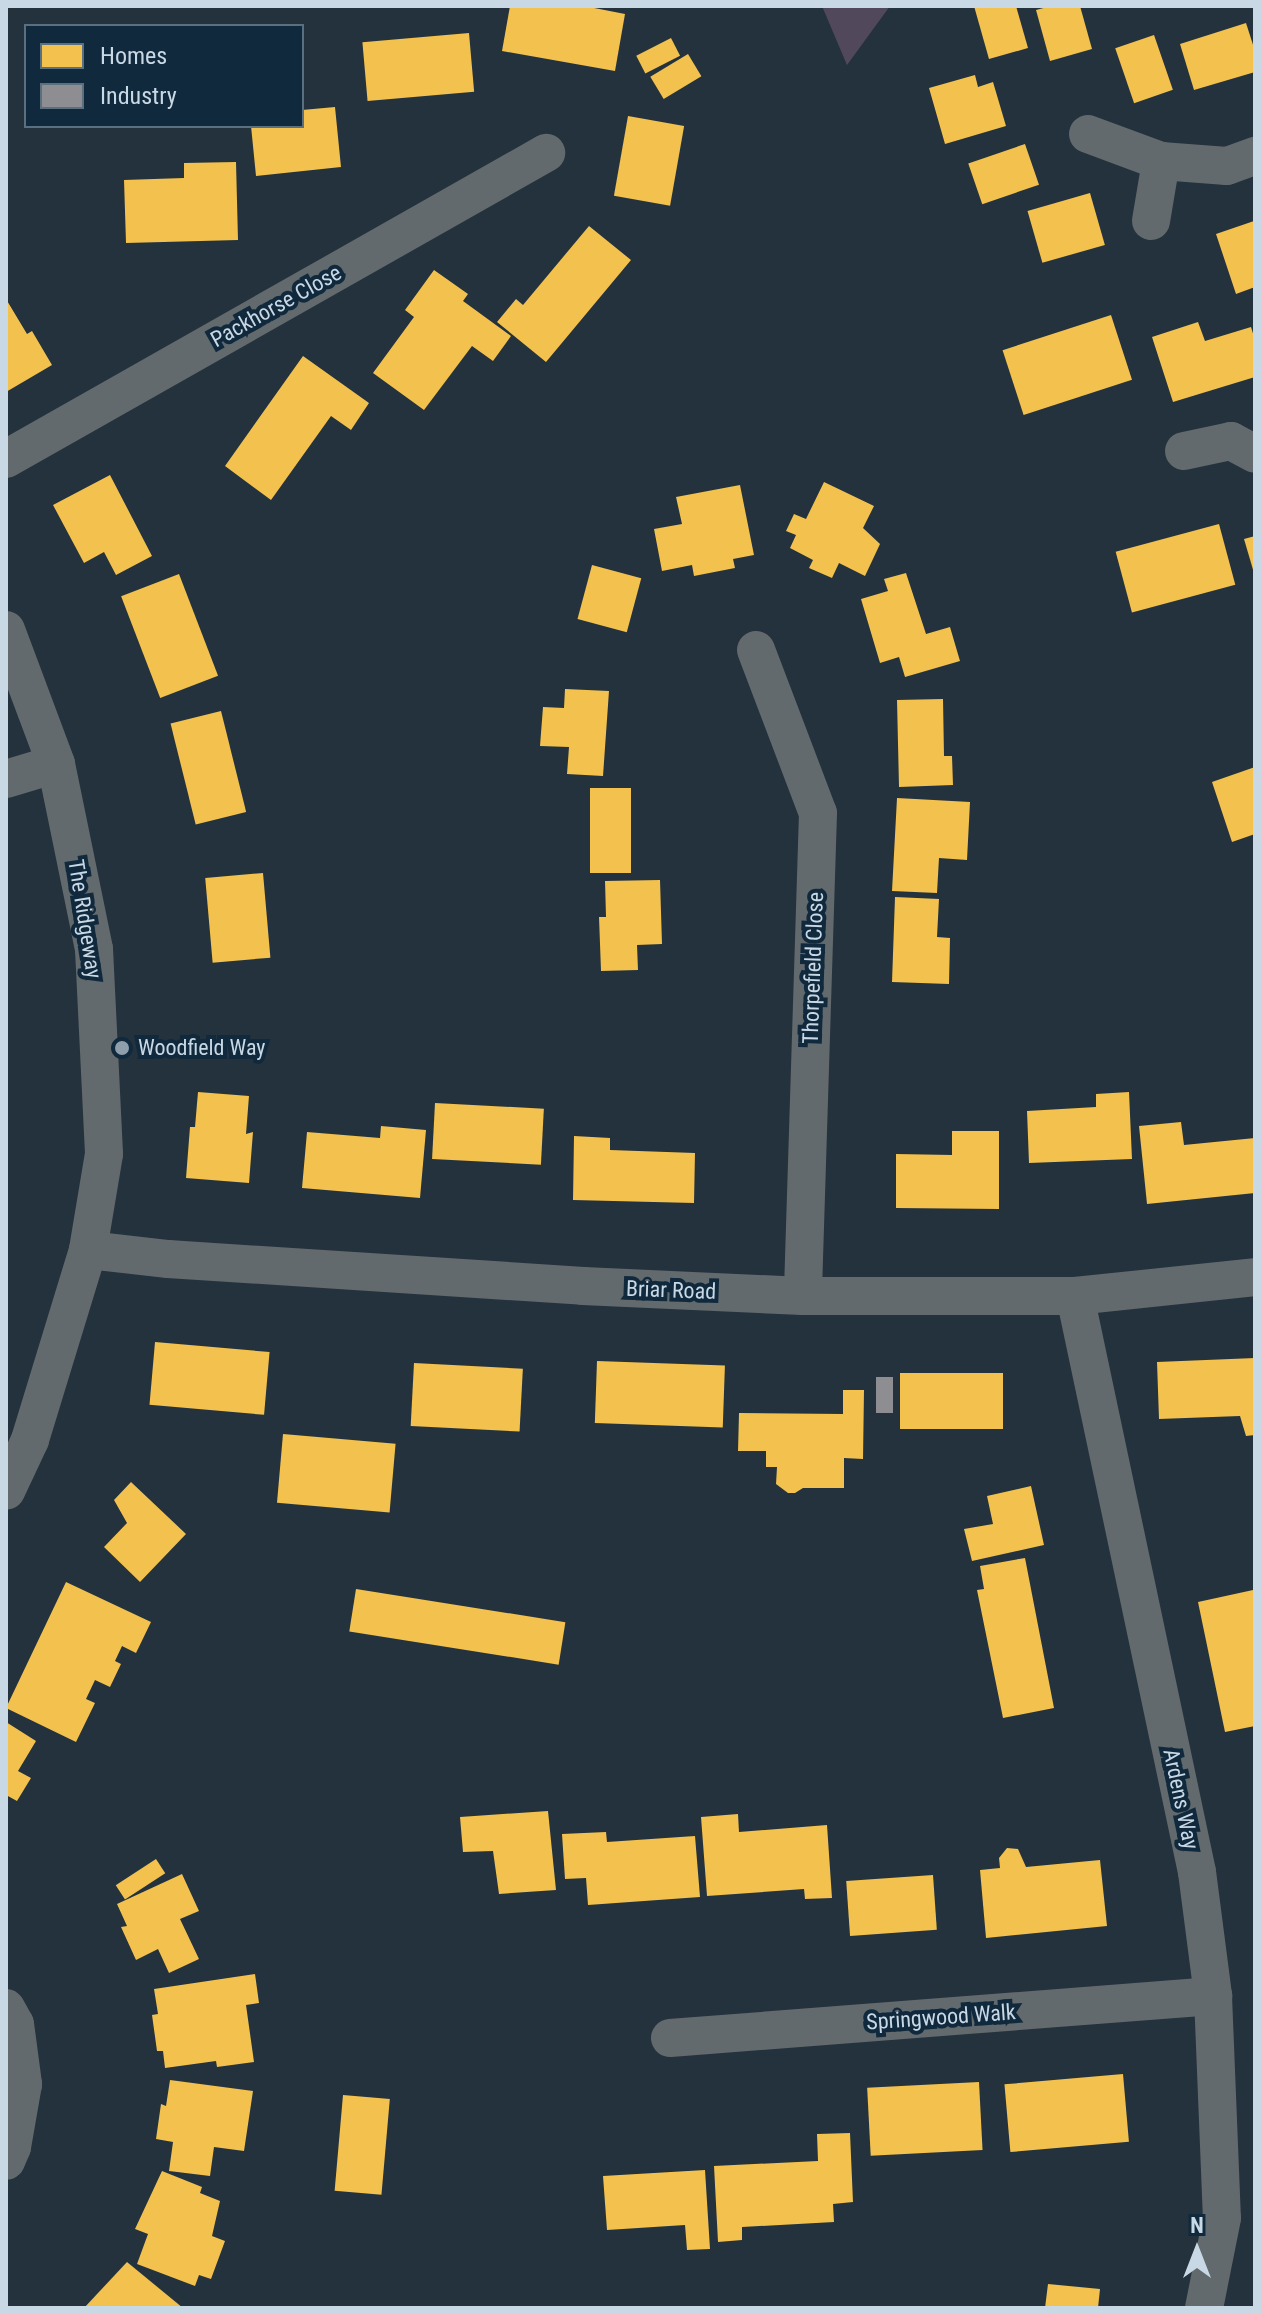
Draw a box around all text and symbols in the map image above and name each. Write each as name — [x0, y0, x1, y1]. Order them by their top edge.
legend — [24, 24, 304, 128]
text: Homes — [100, 42, 167, 70]
text: Industry — [100, 82, 177, 110]
street label: Packhorse Close — [206, 259, 346, 353]
street label: The Ridgeway — [63, 858, 107, 980]
street label: Thorpefield Close — [797, 892, 829, 1044]
place label: Woodfield Way — [138, 1035, 265, 1061]
marker: Woodfield Way — [113, 1039, 131, 1057]
street label: Briar Road — [625, 1275, 717, 1305]
street label: Ardens Way — [1157, 1746, 1205, 1852]
street label: Springwood Walk — [865, 1999, 1017, 2035]
north arrow — [1157, 2210, 1237, 2290]
text: N — [1190, 2213, 1204, 2238]

